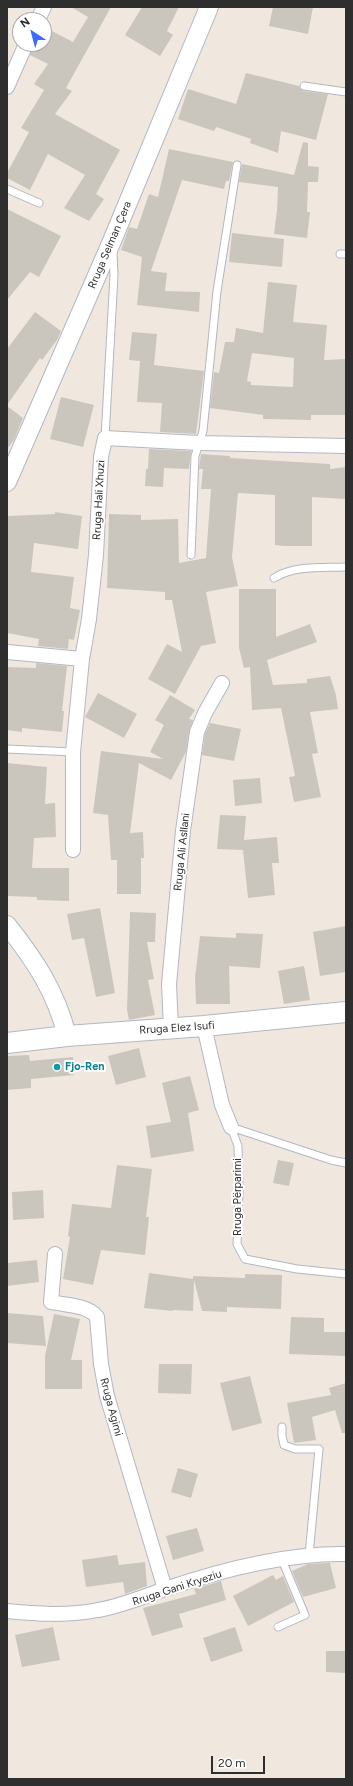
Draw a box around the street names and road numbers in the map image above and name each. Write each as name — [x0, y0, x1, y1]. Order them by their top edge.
street label: Rruga Selman Çera — [86, 199, 134, 291]
street label: Rruga Hali Xhuzi — [90, 460, 108, 540]
street label: Rruga Ali Asllani — [171, 812, 193, 892]
street label: Rruga Elez Isufi — [139, 1019, 215, 1037]
street label: Rruga Përparimi — [231, 1158, 245, 1236]
street label: Rruga Agimi — [97, 1376, 125, 1438]
street label: Rruga Gani Kryeziu — [131, 1567, 223, 1609]

